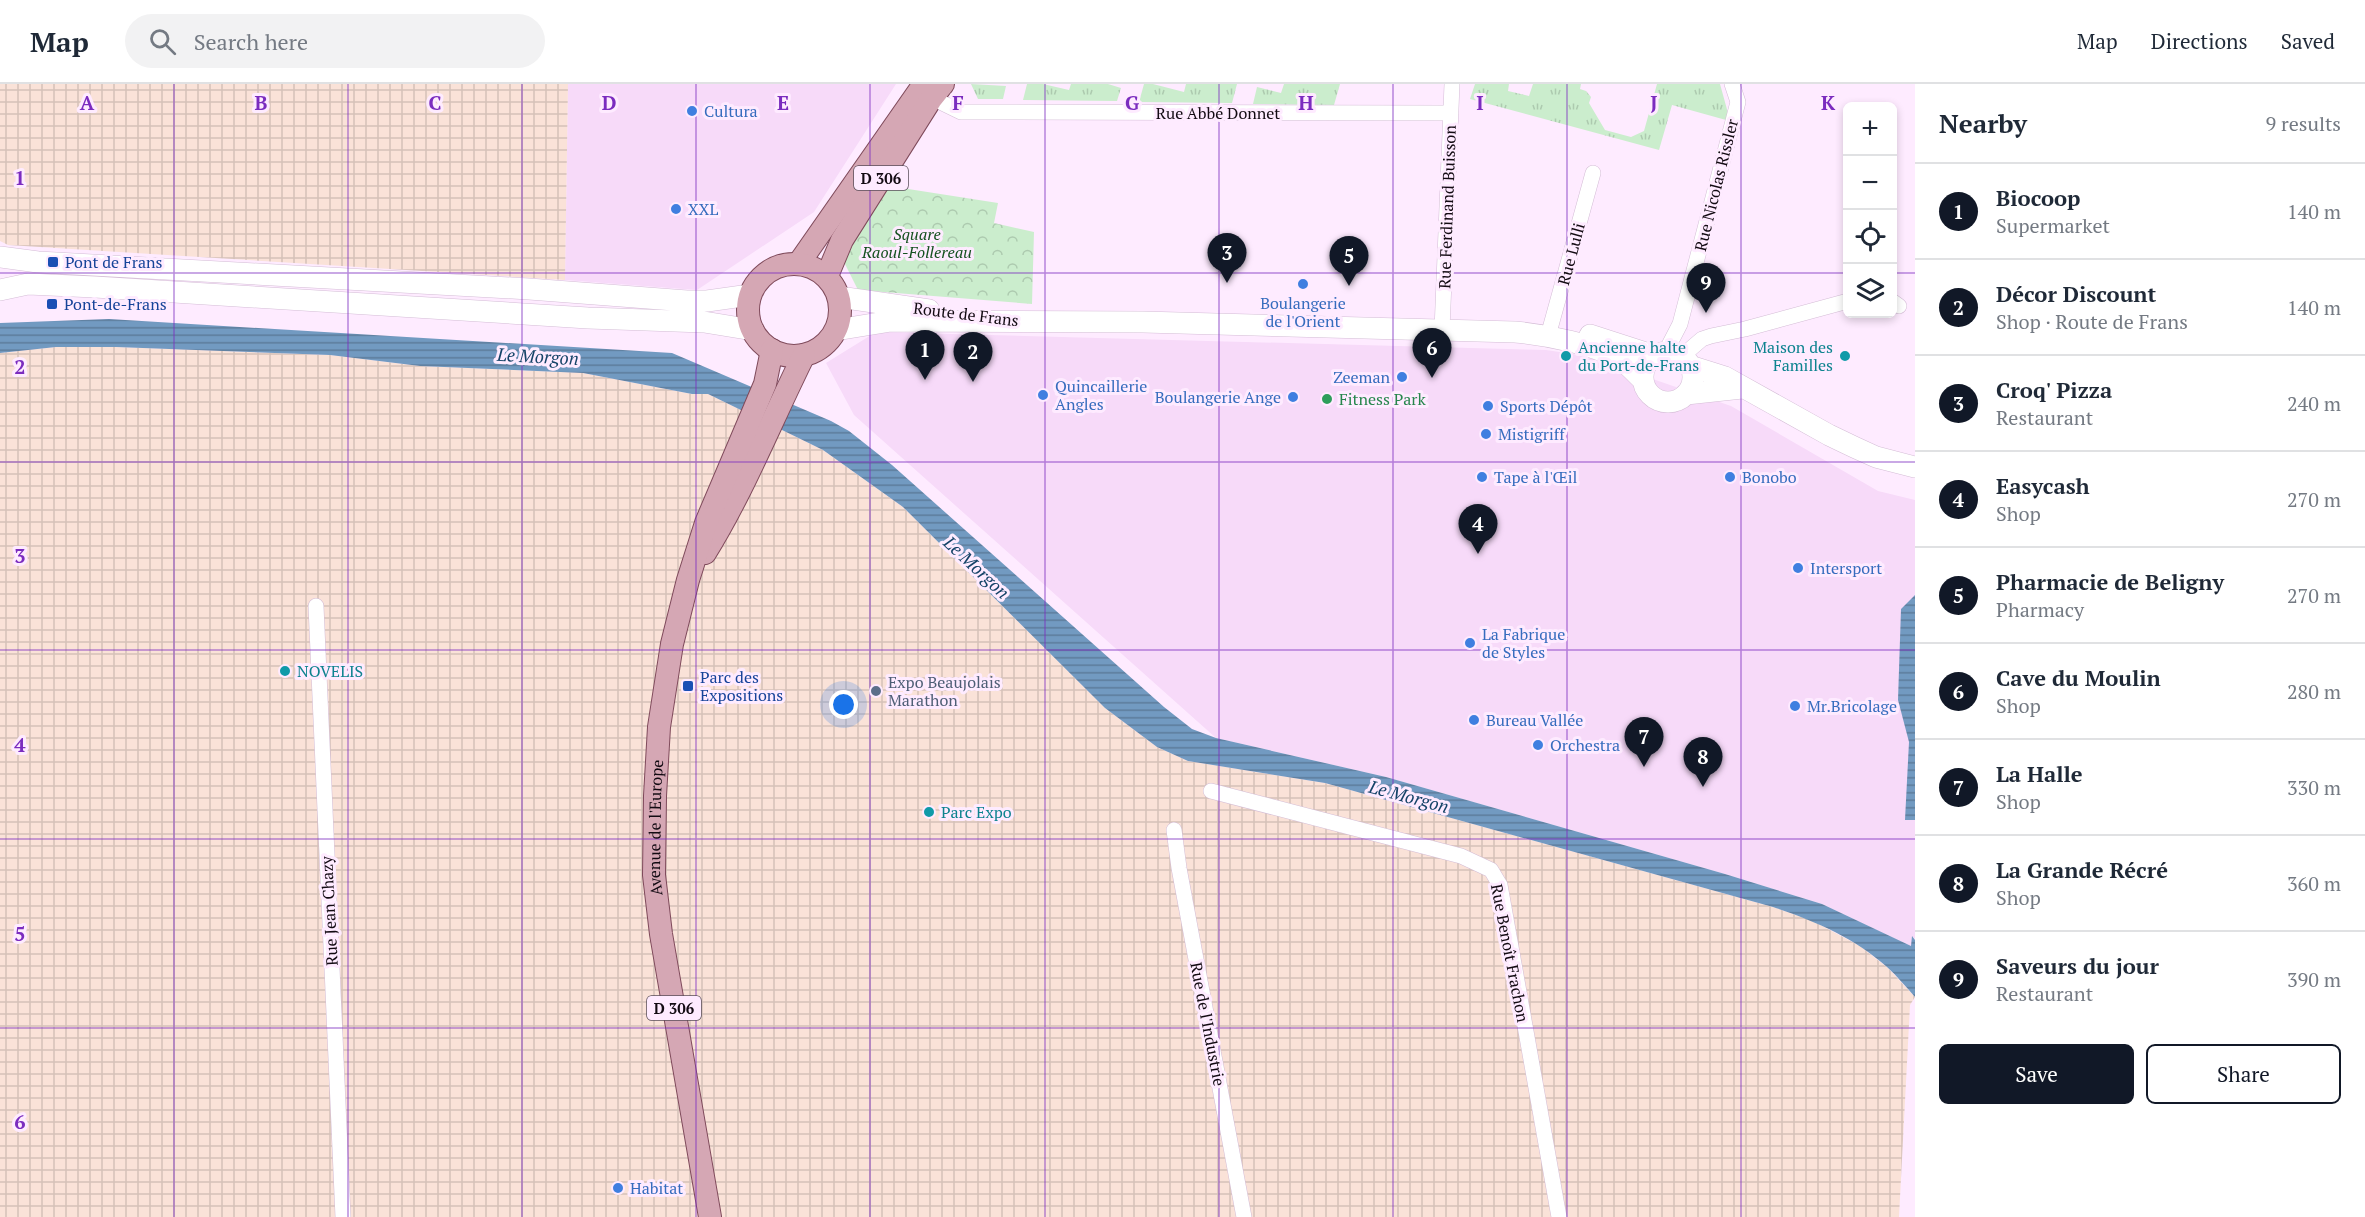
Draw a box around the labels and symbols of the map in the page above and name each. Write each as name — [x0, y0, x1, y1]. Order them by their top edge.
text: A — [80, 89, 95, 116]
text: B — [255, 89, 268, 116]
text: C — [428, 89, 442, 116]
text: D — [602, 89, 616, 116]
text: E — [777, 89, 789, 116]
text: F — [952, 89, 964, 116]
text: G — [1125, 89, 1139, 116]
text: H — [1298, 89, 1314, 116]
text: I — [1476, 89, 1484, 116]
text: J — [1650, 89, 1658, 116]
text: K — [1821, 89, 1836, 116]
place label: Cultura — [704, 100, 758, 122]
street label: Rue Abbé Donnet — [1156, 102, 1280, 124]
marker: Cultura — [685, 104, 699, 118]
street label: Rue Nicolas Rissler — [1689, 116, 1743, 253]
street label: Rue Ferdinand Buisson — [1433, 124, 1461, 289]
text: 1 — [14, 164, 26, 191]
road number: D 306 — [854, 166, 908, 190]
place label: XXL — [688, 198, 718, 220]
marker: XXL — [669, 202, 683, 216]
street label: Rue Lulli — [1552, 220, 1590, 288]
park label: Square Raoul-Follereau — [861, 223, 972, 263]
pin: 3 — [1208, 234, 1246, 283]
pin: 5 — [1330, 236, 1368, 286]
place label: Pont de Frans — [65, 251, 162, 273]
marker: Pont de Frans — [46, 255, 60, 269]
pin: 9 — [1686, 264, 1726, 313]
marker: Boulangerie de l'Orient — [1296, 277, 1310, 291]
place label: Boulangerie de l'Orient — [1260, 292, 1346, 332]
place label: Pont-de-Frans — [64, 293, 167, 315]
marker: Pont-de-Frans — [45, 297, 59, 311]
street label: Route de Frans — [912, 297, 1020, 331]
pin: 6 — [1412, 328, 1452, 378]
pin: 1 — [906, 330, 944, 380]
pin: 2 — [954, 332, 992, 382]
place label: Ancienne halte du Port-de-Frans — [1578, 336, 1699, 376]
place label: Maison des Familles — [1753, 336, 1833, 376]
water label: Le Morgon — [496, 342, 579, 370]
marker: Ancienne halte du Port-de-Frans — [1559, 349, 1573, 363]
marker: Maison des Familles — [1838, 349, 1852, 363]
text: 2 — [14, 353, 26, 380]
place label: Zeeman — [1333, 366, 1390, 388]
marker: Zeeman — [1395, 370, 1409, 384]
place label: Quincaillerie Angles — [1055, 375, 1147, 415]
place label: Boulangerie Ange — [1155, 386, 1281, 408]
marker: Quincaillerie Angles — [1036, 388, 1050, 402]
place label: Fitness Park — [1339, 388, 1426, 410]
marker: Boulangerie Ange — [1286, 390, 1300, 404]
marker: Fitness Park — [1320, 392, 1334, 406]
place label: Sports Dépôt — [1500, 395, 1592, 417]
marker: Sports Dépôt — [1481, 399, 1495, 413]
place label: Mistigriff — [1498, 423, 1566, 445]
marker: Mistigriff — [1479, 427, 1493, 441]
place label: Tape à l'Œil — [1494, 466, 1578, 488]
place label: Bonobo — [1742, 466, 1797, 488]
marker: Tape à l'Œil — [1475, 470, 1489, 484]
marker: Bonobo — [1723, 470, 1737, 484]
pin: 4 — [1458, 504, 1498, 554]
water label: Le Morgon — [938, 530, 1015, 604]
text: 3 — [14, 542, 26, 569]
place label: Intersport — [1810, 557, 1882, 579]
marker: Intersport — [1791, 561, 1805, 575]
place label: La Fabrique de Styles — [1482, 623, 1565, 663]
marker: La Fabrique de Styles — [1463, 636, 1477, 650]
place label: NOVELIS — [297, 660, 363, 682]
marker: NOVELIS — [278, 664, 292, 678]
place label: Parc des Expositions — [700, 666, 783, 706]
place label: Expo Beaujolais Marathon — [888, 671, 1001, 711]
marker: Parc des Expositions — [681, 679, 695, 693]
marker: Expo Beaujolais Marathon — [869, 684, 883, 698]
your location — [829, 690, 858, 719]
place label: Mr.Bricolage — [1807, 695, 1897, 717]
marker: Mr.Bricolage — [1788, 699, 1802, 713]
place label: Bureau Vallée — [1486, 709, 1583, 731]
marker: Bureau Vallée — [1467, 713, 1481, 727]
pin: 7 — [1624, 718, 1664, 767]
text: 4 — [14, 731, 26, 758]
place label: Orchestra — [1550, 734, 1620, 756]
marker: Orchestra — [1531, 738, 1545, 752]
pin: 8 — [1684, 738, 1722, 787]
street label: Avenue de l'Europe — [643, 759, 668, 897]
water label: Le Morgon — [1365, 774, 1452, 818]
place label: Parc Expo — [941, 801, 1012, 823]
marker: Parc Expo — [922, 805, 936, 819]
street label: Rue Jean Chazy — [315, 855, 343, 966]
street label: Rue Benoît Frachon — [1486, 882, 1534, 1024]
text: 5 — [14, 920, 26, 947]
street label: Rue de l'Industrie — [1185, 960, 1231, 1088]
road number: D 306 — [647, 996, 701, 1020]
text: 6 — [14, 1108, 26, 1135]
place label: Habitat — [630, 1177, 683, 1199]
marker: Habitat — [611, 1181, 625, 1195]

